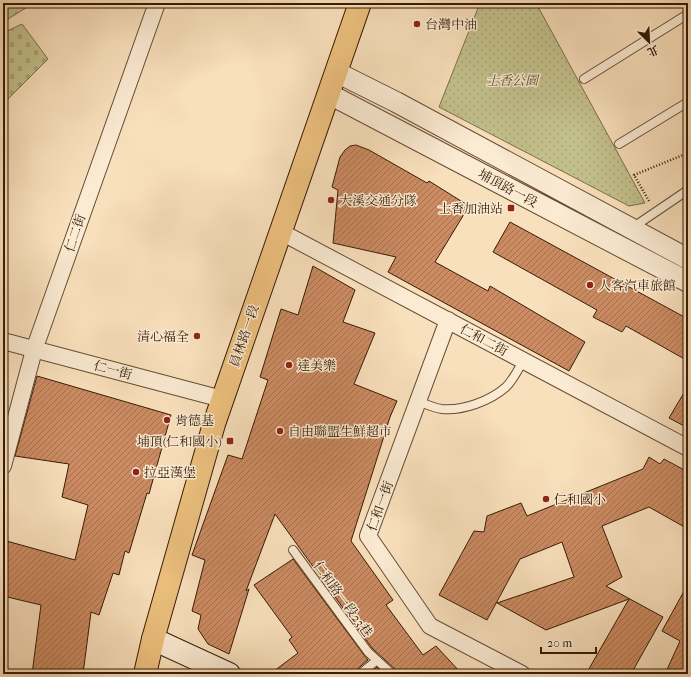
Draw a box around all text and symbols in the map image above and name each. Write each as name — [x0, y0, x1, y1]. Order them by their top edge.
place label: 台灣中油 — [425, 17, 477, 32]
marker: 台灣中油 — [412, 19, 422, 29]
north arrow — [629, 22, 669, 62]
text: 北 — [645, 43, 661, 59]
park label: 士香公園 — [486, 73, 540, 88]
street label: 埔頂路一段 — [476, 166, 540, 210]
place label: 大溪交通分隊 — [339, 193, 417, 208]
marker: 大溪交通分隊 — [326, 195, 336, 205]
place label: 士香加油站 — [438, 201, 503, 216]
marker: 士香加油站 — [506, 203, 516, 213]
street label: 仁二街 — [62, 212, 88, 254]
place label: 人客汽車旅館 — [598, 278, 676, 293]
marker: 人客汽車旅館 — [585, 280, 595, 290]
street label: 員林路一段 — [226, 303, 262, 369]
street label: 仁和二街 — [458, 321, 510, 359]
place label: 清心福全 — [137, 329, 189, 344]
marker: 清心福全 — [192, 331, 202, 341]
street label: 仁一街 — [92, 358, 134, 382]
place label: 達美樂 — [297, 358, 336, 373]
marker: 達美樂 — [284, 360, 294, 370]
place label: 肯德基 — [175, 413, 214, 428]
marker: 肯德基 — [162, 415, 172, 425]
place label: 自由聯盟生鮮超市 — [288, 424, 392, 439]
marker: 自由聯盟生鮮超市 — [275, 426, 285, 436]
place label: 埔頂(仁和國小) — [137, 434, 222, 449]
marker: 埔頂(仁和國小) — [225, 436, 235, 446]
place label: 拉亞漢堡 — [144, 465, 196, 480]
marker: 拉亞漢堡 — [131, 467, 141, 477]
street label: 仁和一街 — [364, 479, 396, 533]
place label: 仁和國小 — [554, 492, 606, 507]
marker: 仁和國小 — [541, 494, 551, 504]
street label: 仁和路一段23巷 — [310, 558, 376, 640]
scale bar — [541, 629, 596, 655]
text: 20 m — [547, 636, 572, 650]

